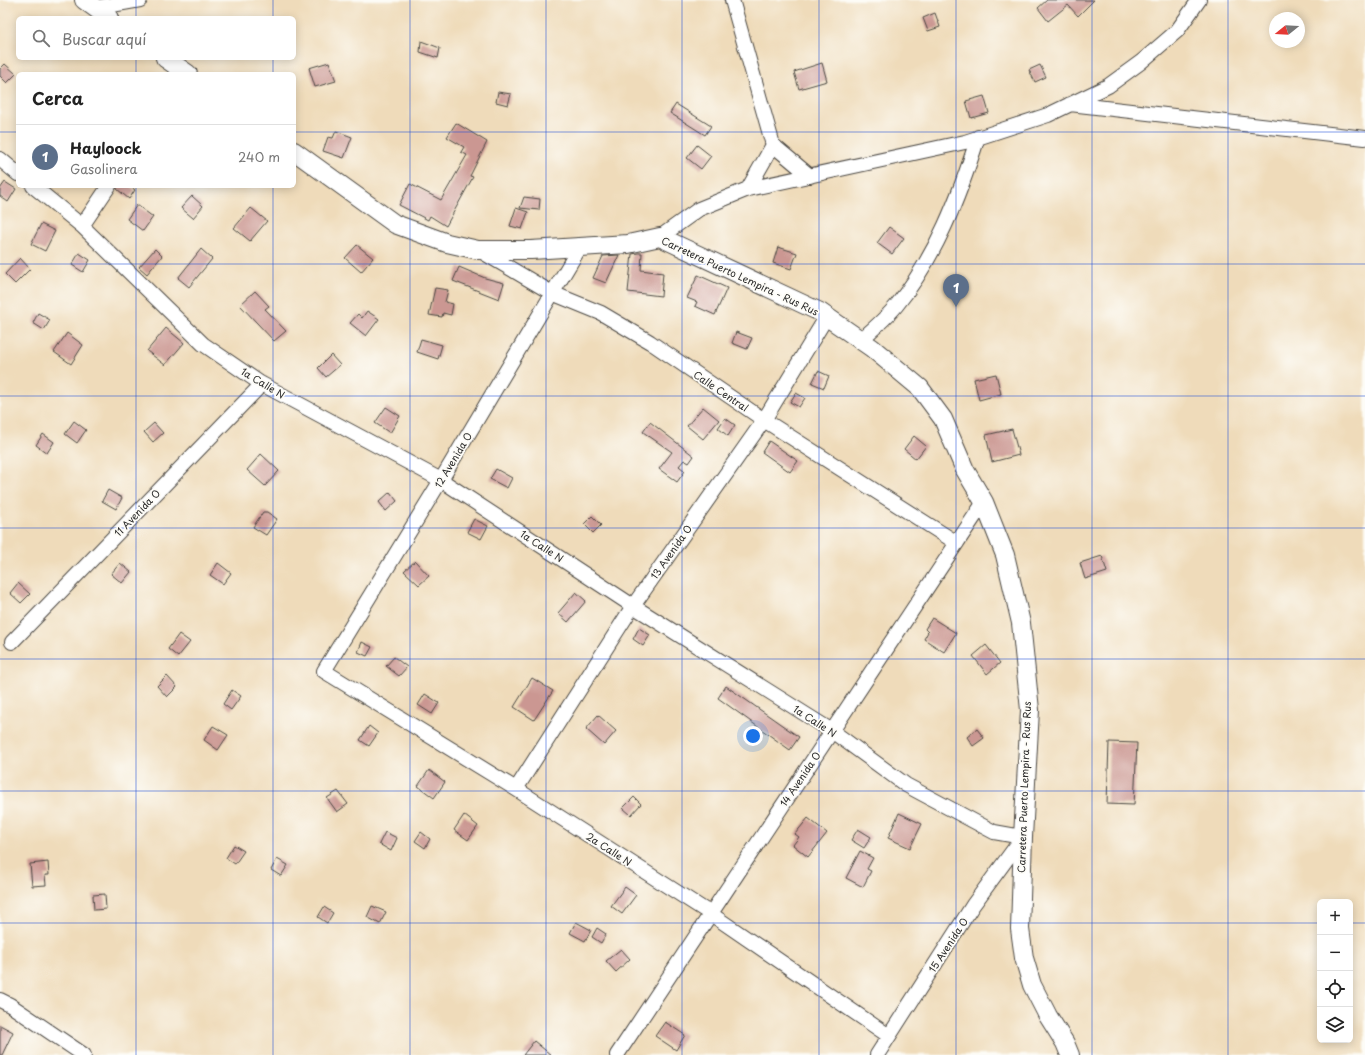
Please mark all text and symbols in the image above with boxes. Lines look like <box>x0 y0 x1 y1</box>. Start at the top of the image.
north arrow <box>1269 12 1305 48</box>
search box <box>16 16 296 60</box>
icon: search <box>30 27 52 49</box>
text: Buscar aquí <box>62 27 146 50</box>
text: Cerca <box>32 85 83 111</box>
text: Hayloock <box>70 136 142 159</box>
text: 1 <box>42 147 48 166</box>
text: 240 m <box>238 147 280 166</box>
text: Gasolinera <box>70 159 138 178</box>
street label: Carretera Puerto Lempira - Rus Rus <box>659 232 822 319</box>
pin: 1 <box>943 274 969 307</box>
street label: 1a Calle N <box>238 364 288 402</box>
street label: Calle Central <box>691 367 752 415</box>
street label: 12 Avenida O <box>430 429 475 491</box>
street label: 11 Avenida O <box>110 486 163 540</box>
street label: 13 Avenida O <box>646 521 695 582</box>
street label: 1a Calle N <box>518 526 567 565</box>
street label: Carretera Puerto Lempira - Rus Rus <box>1013 700 1034 873</box>
street label: 1a Calle N <box>791 701 840 740</box>
your location <box>743 726 763 746</box>
street label: 14 Avenida O <box>776 748 824 809</box>
street label: 2a Calle N <box>583 828 635 869</box>
map controls <box>1317 899 1353 1043</box>
button: + <box>1317 899 1353 935</box>
street label: 15 Avenida O <box>924 914 971 975</box>
button: − <box>1317 935 1353 971</box>
button: locate <box>1317 971 1353 1007</box>
button: layers <box>1317 1007 1353 1043</box>

